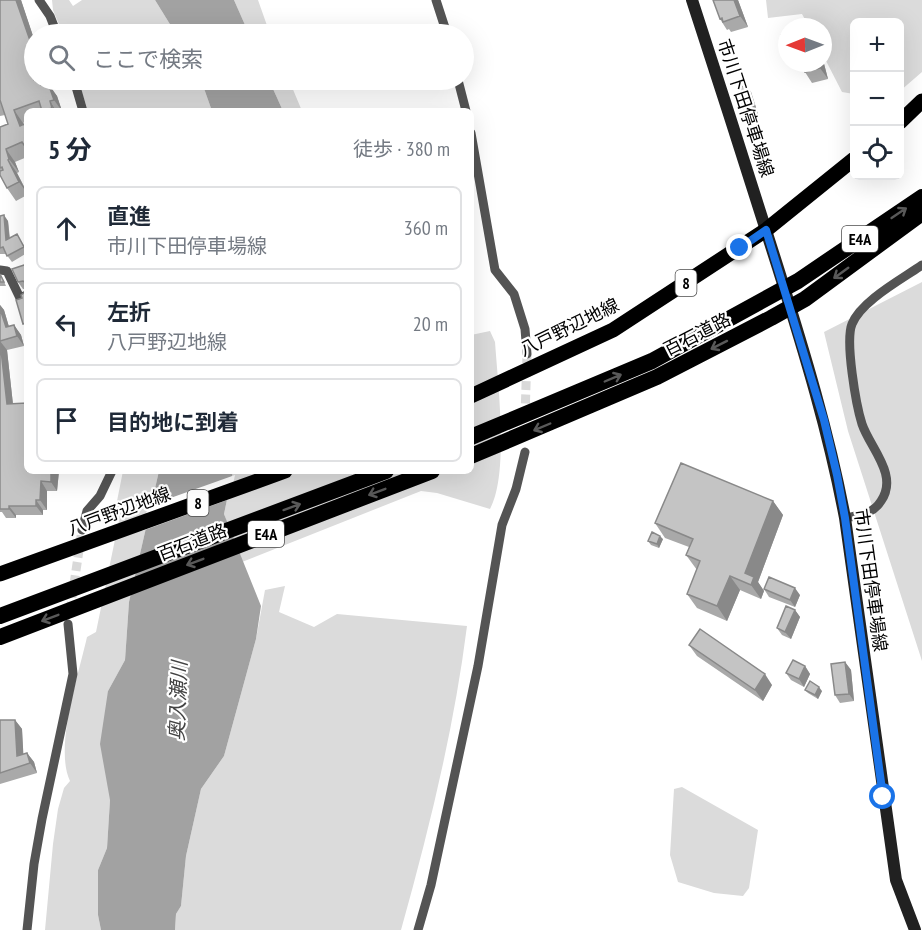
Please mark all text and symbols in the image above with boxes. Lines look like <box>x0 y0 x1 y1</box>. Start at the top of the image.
north arrow <box>778 18 832 72</box>
map controls <box>850 18 904 180</box>
button: + <box>850 18 904 72</box>
search box <box>24 24 474 90</box>
street label: 市川下田停車場線 <box>713 36 779 180</box>
icon: search <box>45 41 78 74</box>
text: ここで検索 <box>93 45 203 73</box>
button: − <box>850 72 904 126</box>
button: locate <box>850 126 904 180</box>
text: 5 分 <box>48 133 92 166</box>
text: 徒歩 · 380 m <box>353 136 450 162</box>
text: 直進 <box>107 202 151 230</box>
one-way arrow <box>890 207 907 219</box>
icon: ahead <box>50 212 83 245</box>
text: 360 m <box>404 215 448 241</box>
road number: E4A <box>842 226 878 252</box>
text: 市川下田停車場線 <box>107 233 267 259</box>
route end <box>726 234 752 260</box>
one-way arrow <box>833 266 849 279</box>
road number: 8 <box>676 270 696 296</box>
street label: 八戸野辺地線 <box>515 293 623 361</box>
text: 左折 <box>107 298 151 326</box>
street label: 百石道路 <box>660 307 734 361</box>
icon: left <box>50 308 83 341</box>
text: 20 m <box>413 311 448 337</box>
text: 八戸野辺地線 <box>107 329 227 355</box>
one-way arrow <box>710 340 728 351</box>
one-way arrow <box>603 371 621 383</box>
icon: arrive <box>50 404 83 437</box>
text: 目的地に到着 <box>107 408 239 436</box>
one-way arrow <box>533 422 551 433</box>
street label: 八戸野辺地線 <box>64 482 174 540</box>
one-way arrow <box>368 487 387 498</box>
road number: 8 <box>188 490 208 516</box>
one-way arrow <box>282 501 301 512</box>
street label: 市川下田停車場線 <box>850 507 892 653</box>
street label: 百石道路 <box>154 518 230 566</box>
road number: E4A <box>248 521 284 547</box>
one-way arrow <box>186 557 205 568</box>
one-way arrow <box>41 613 60 624</box>
water label: 奥入瀬川 <box>164 659 192 741</box>
route start <box>869 783 895 809</box>

